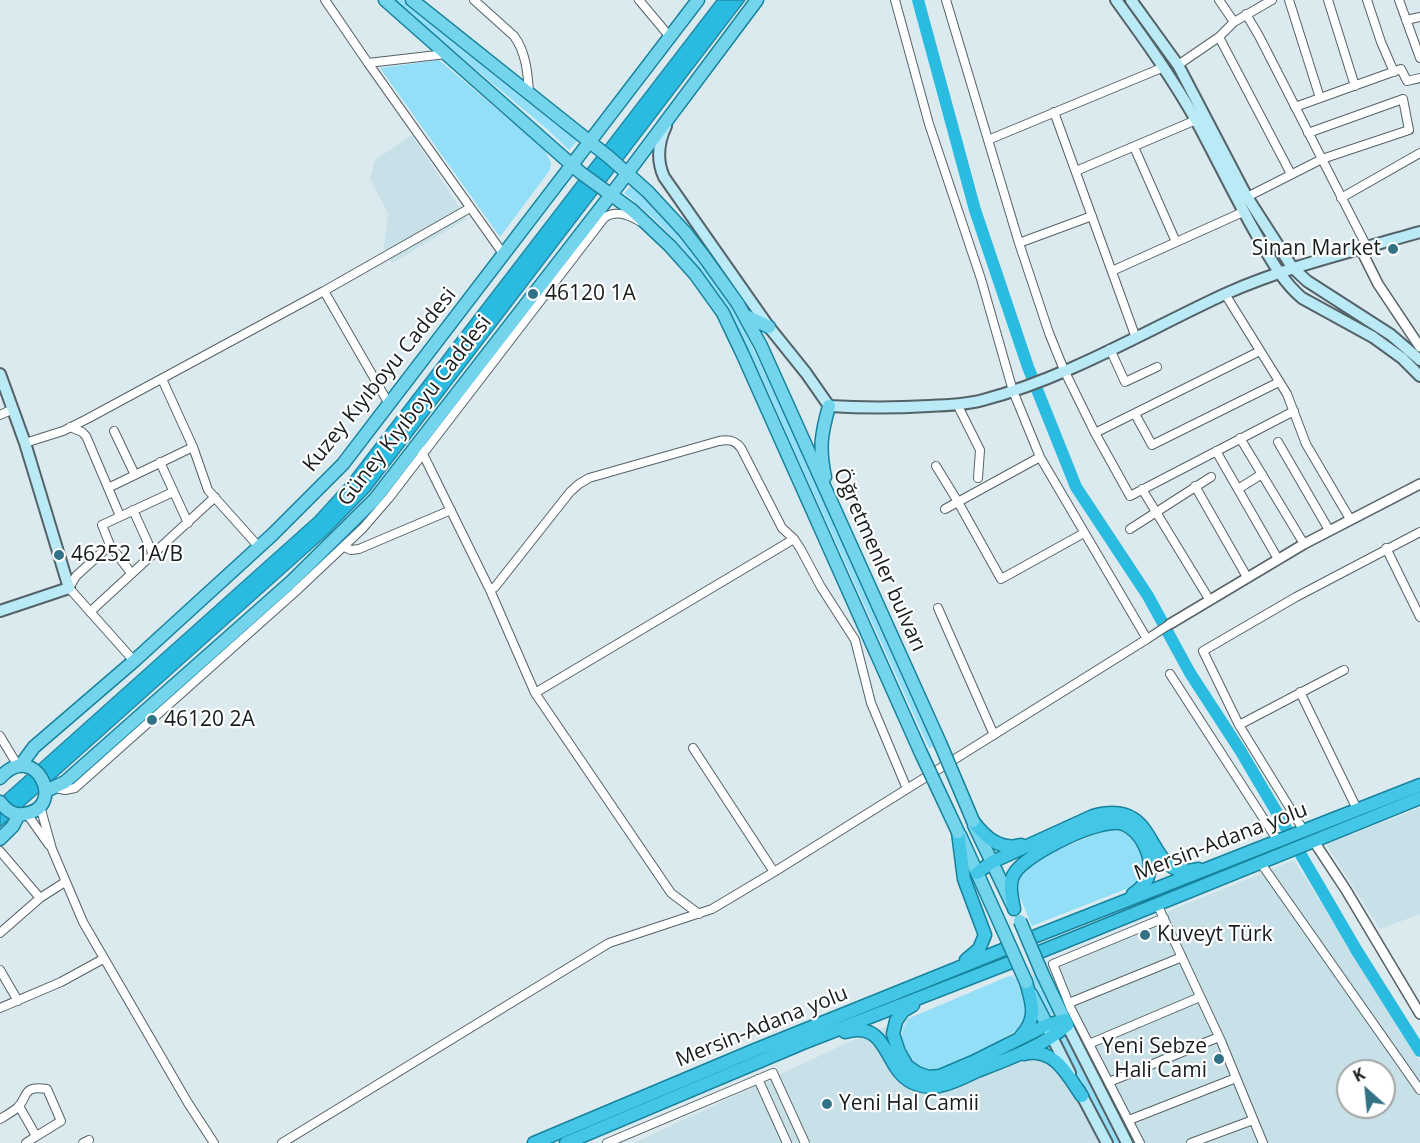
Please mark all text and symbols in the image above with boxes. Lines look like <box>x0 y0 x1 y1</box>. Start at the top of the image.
place label: Sinan Market <box>1252 236 1381 262</box>
marker: Sinan Market <box>1386 242 1400 256</box>
place label: 46120 1A <box>545 281 636 307</box>
street label: Kuzey Kıyıboyu Caddesi <box>298 283 462 477</box>
marker: 46120 1A <box>526 287 540 301</box>
street label: Güney Kıyıboyu Caddesi <box>333 311 497 511</box>
street label: Öğretmenler bulvarı <box>827 464 931 656</box>
place label: 46252 1A/B <box>71 542 183 568</box>
marker: 46252 1A/B <box>52 548 66 562</box>
place label: 46120 2A <box>164 707 255 733</box>
marker: 46120 2A <box>145 713 159 727</box>
street label: Mersin-Adana yolu <box>1131 797 1311 887</box>
place label: Kuveyt Türk <box>1157 922 1273 948</box>
marker: Kuveyt Türk <box>1138 928 1152 942</box>
street label: Mersin-Adana yolu <box>672 981 852 1073</box>
place label: Yeni Sebze Hali Cami <box>1102 1034 1207 1084</box>
marker: Yeni Sebze Hali Cami <box>1212 1052 1226 1066</box>
north arrow <box>1336 1059 1396 1119</box>
text: K <box>1349 1063 1368 1087</box>
place label: Yeni Hal Camii <box>839 1091 979 1117</box>
marker: Yeni Hal Camii <box>820 1097 834 1111</box>

